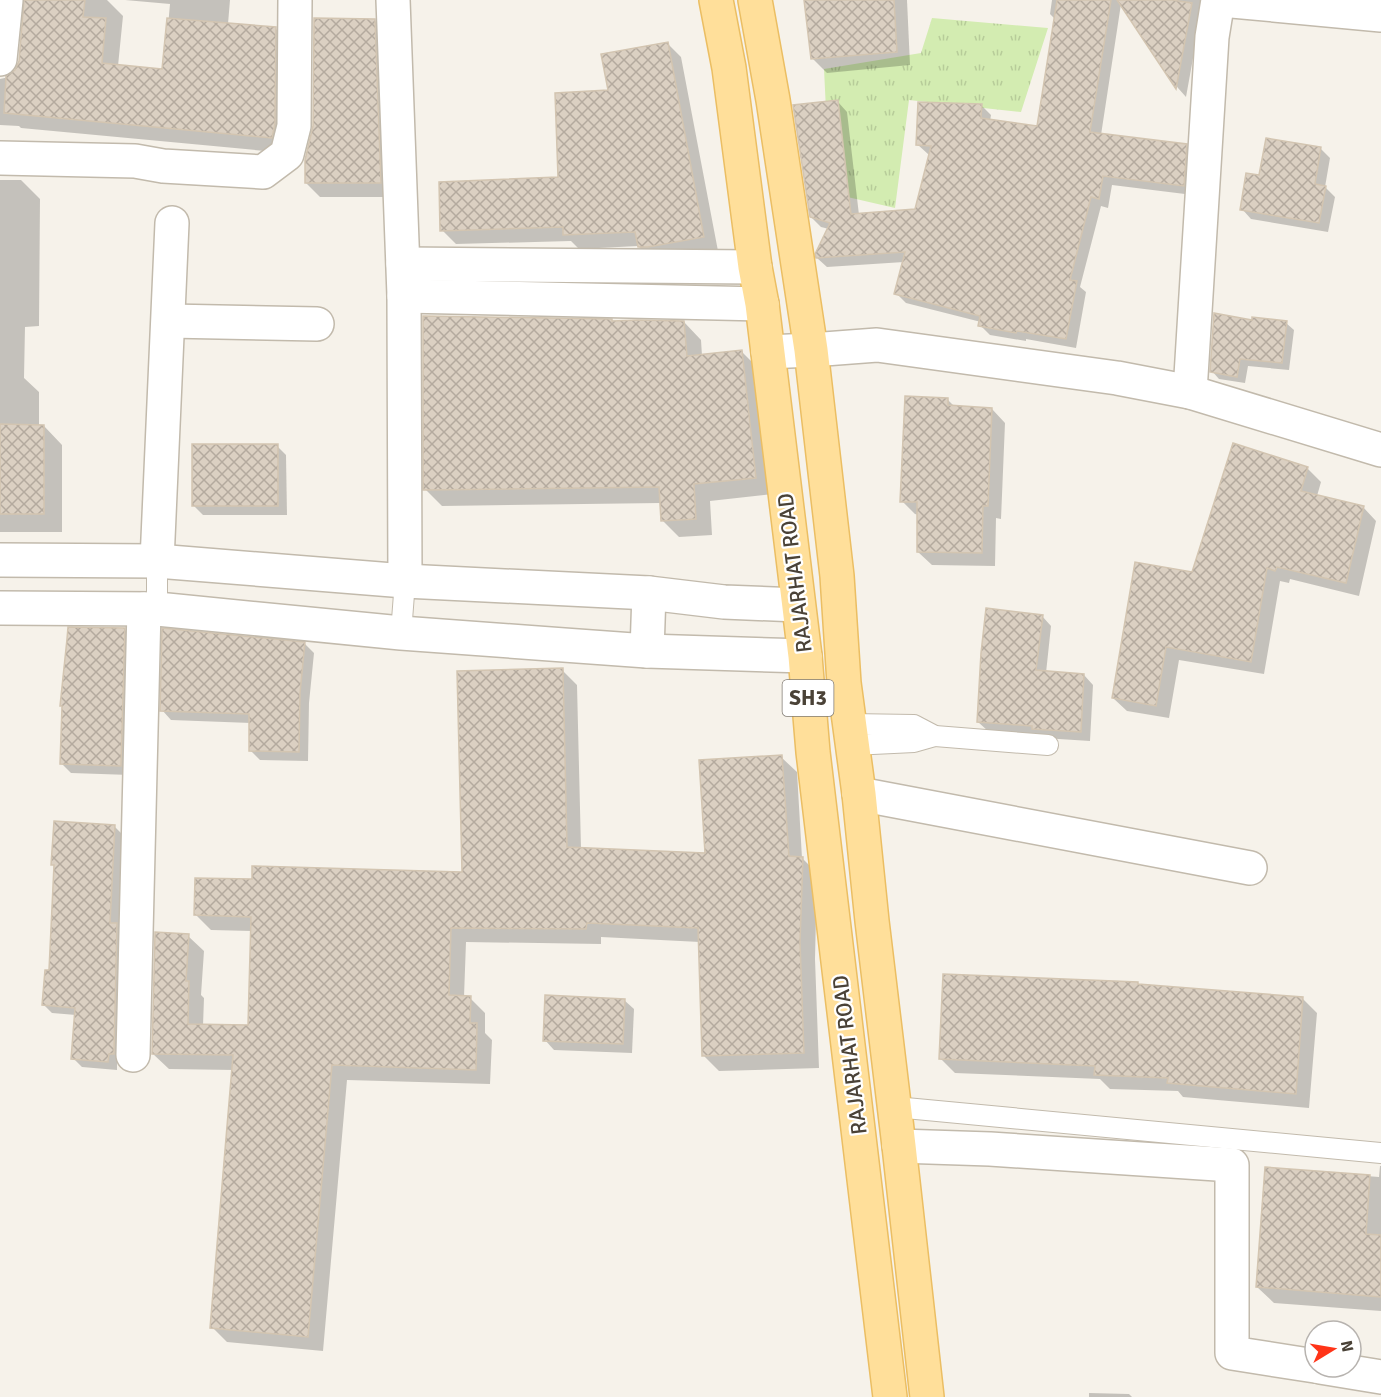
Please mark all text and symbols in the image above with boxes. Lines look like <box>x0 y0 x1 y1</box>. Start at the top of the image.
street label: RAJARHAT ROAD <box>771 492 818 654</box>
road number: SH3 <box>782 680 834 716</box>
street label: RAJARHAT ROAD <box>826 974 873 1136</box>
north arrow <box>1303 1319 1363 1379</box>
text: N <box>1336 1339 1358 1354</box>

